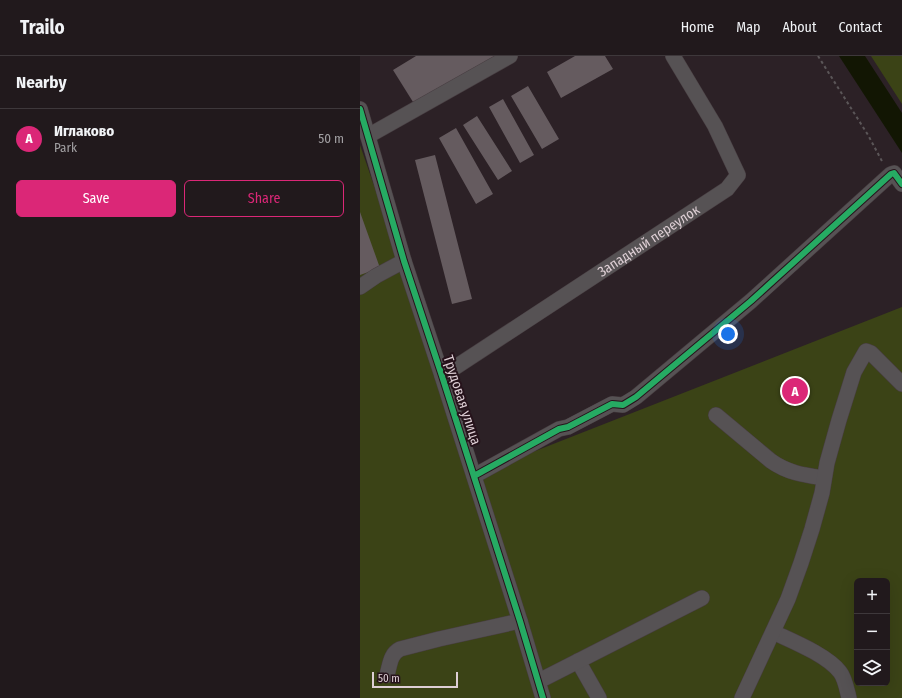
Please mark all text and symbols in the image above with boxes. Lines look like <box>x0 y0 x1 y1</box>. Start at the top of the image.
text: Trailo <box>20 16 65 39</box>
text: Home <box>681 19 714 36</box>
text: Map <box>736 19 760 36</box>
text: About <box>782 19 817 36</box>
text: Contact <box>839 19 882 36</box>
text: Nearby <box>16 72 67 93</box>
text: Иглаково <box>54 122 114 140</box>
text: A <box>25 131 33 146</box>
text: 50 m <box>318 131 344 146</box>
text: Park <box>54 140 77 155</box>
button: Save <box>16 180 176 217</box>
button: Share <box>184 180 344 217</box>
street label: Западный переулок <box>594 201 703 280</box>
your location <box>718 324 738 344</box>
street label: Трудовая улица <box>439 353 485 447</box>
pin: A <box>782 376 808 406</box>
map controls <box>854 578 890 686</box>
button: + <box>854 578 890 614</box>
button: − <box>854 614 890 650</box>
button: layers <box>854 650 890 686</box>
scale bar <box>372 670 458 689</box>
text: 50 m <box>378 672 400 685</box>

